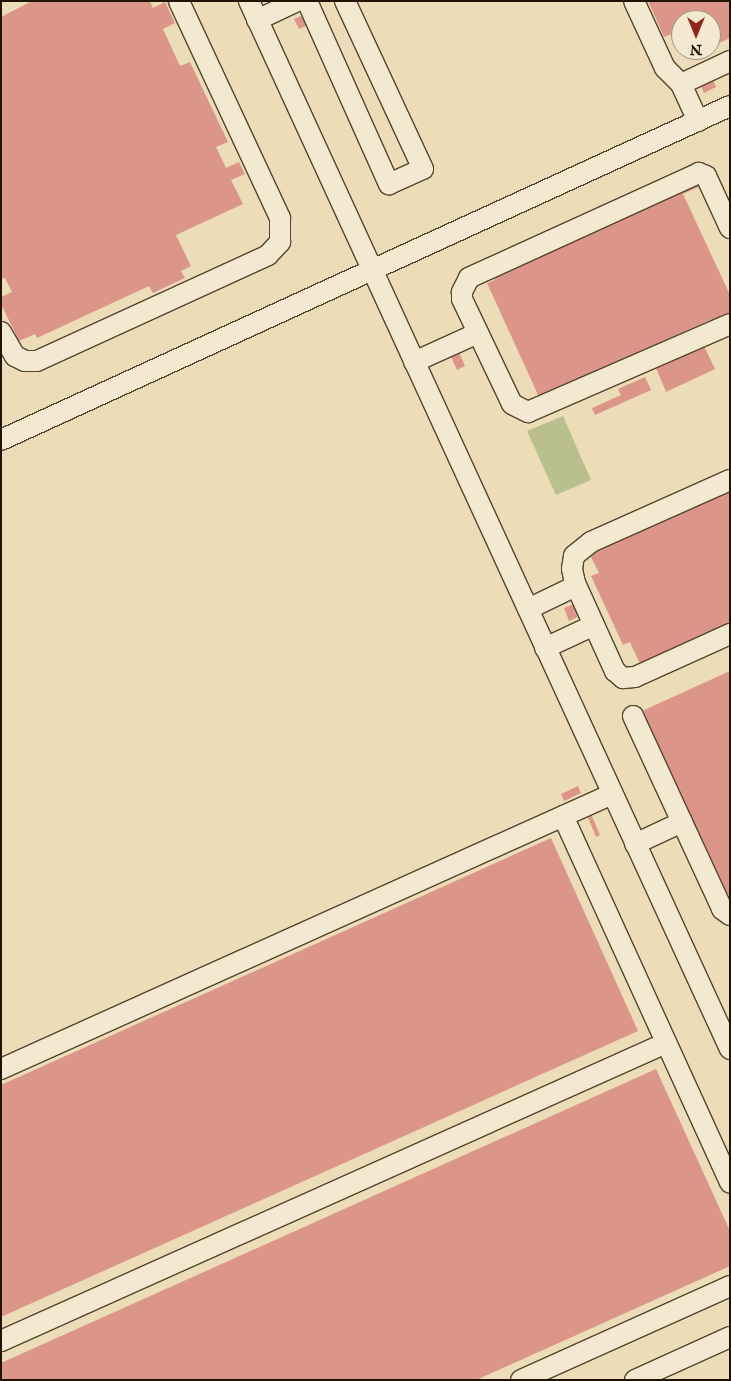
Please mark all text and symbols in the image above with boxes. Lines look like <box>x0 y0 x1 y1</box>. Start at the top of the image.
north arrow <box>671 10 721 60</box>
text: N <box>690 40 702 58</box>

